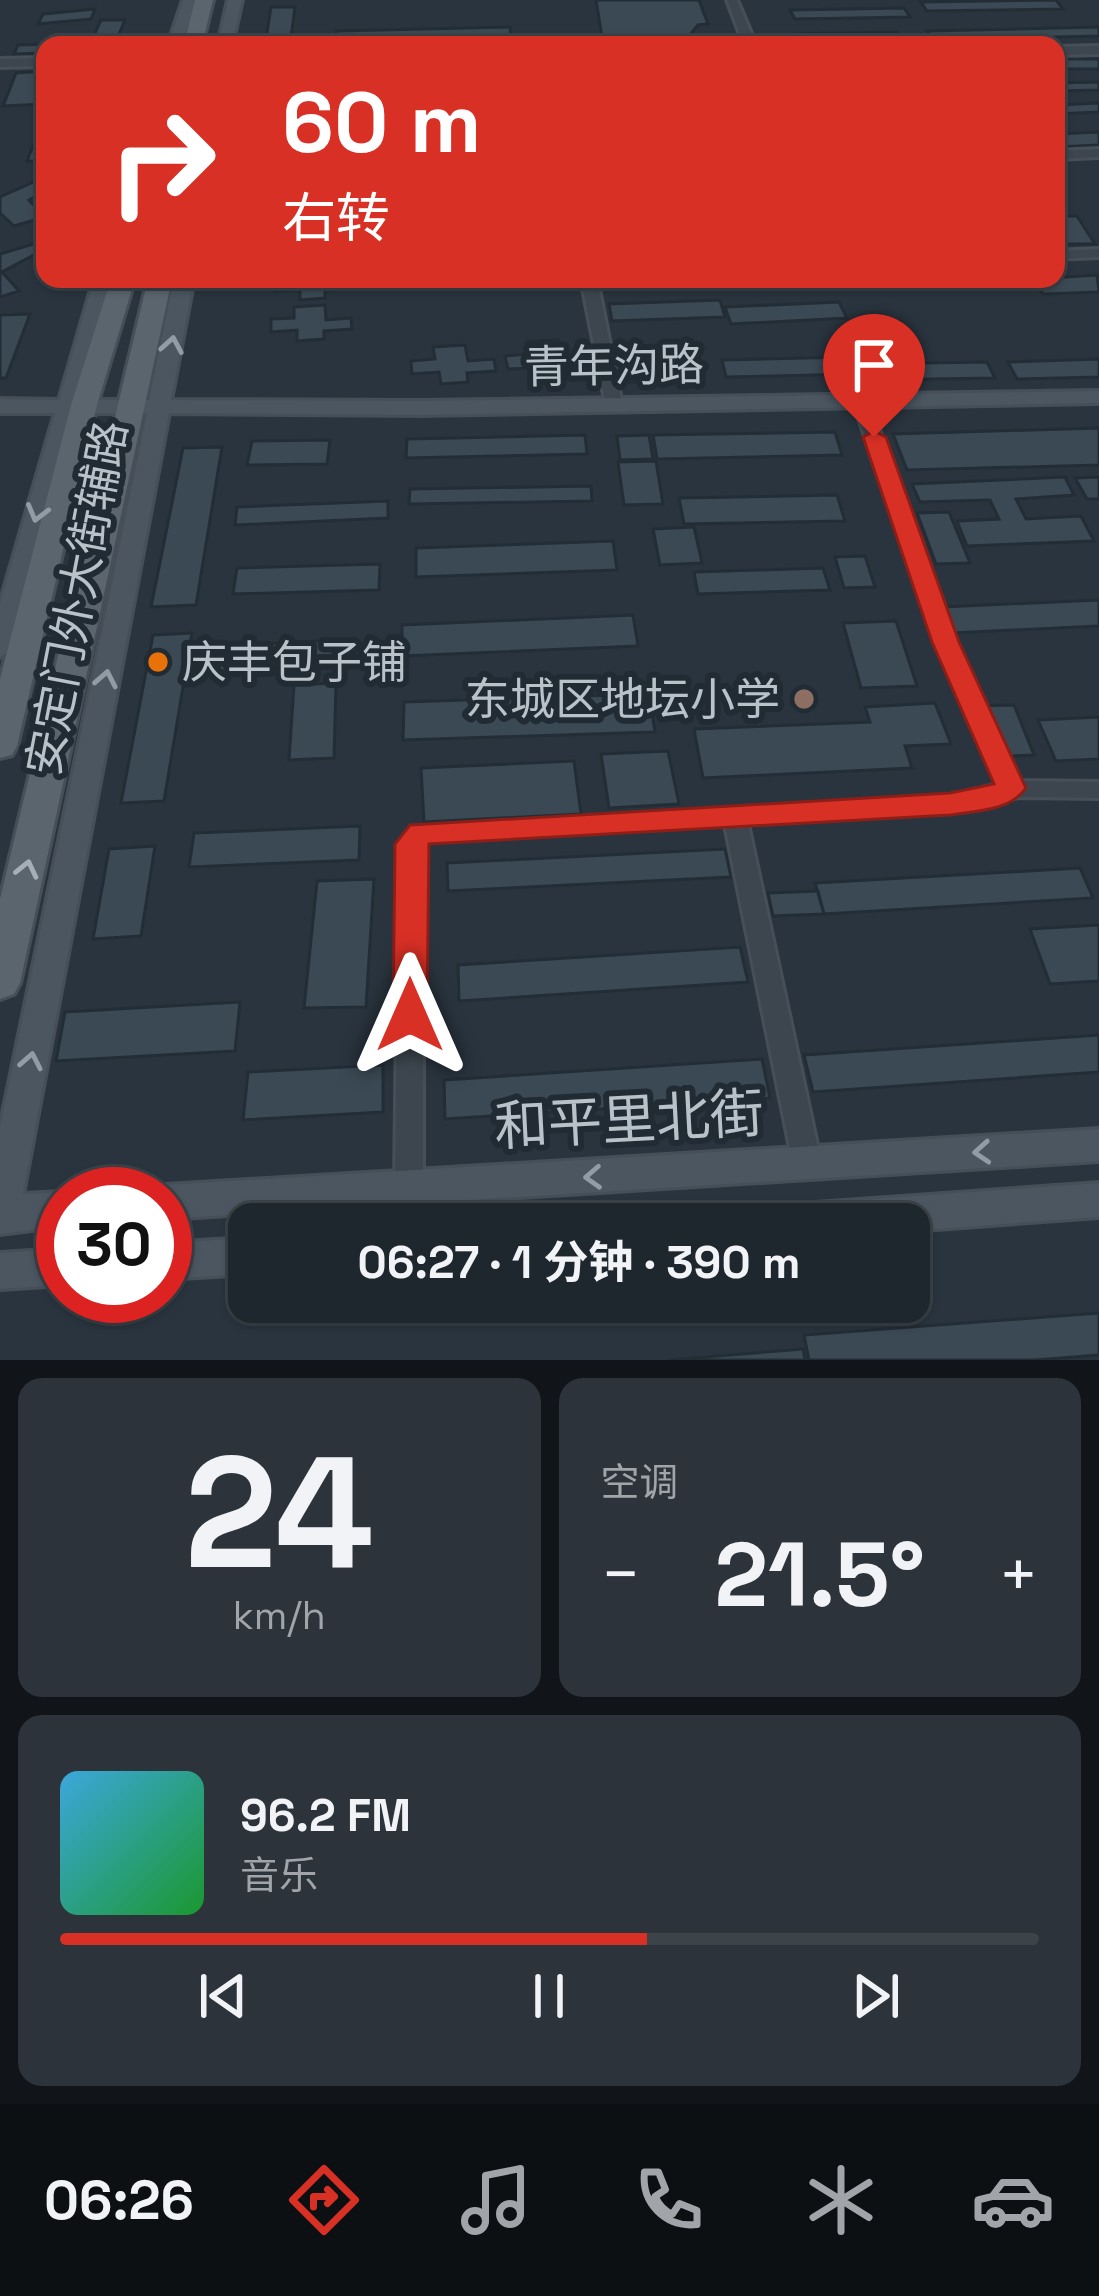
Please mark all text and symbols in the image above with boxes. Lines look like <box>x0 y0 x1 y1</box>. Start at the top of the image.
text: 60 m <box>282 69 481 177</box>
icon: right <box>84 84 240 240</box>
text: 右转 <box>282 184 390 253</box>
pin <box>823 314 925 437</box>
icon: arrive <box>841 332 907 398</box>
one-way arrow <box>159 335 184 355</box>
street label: 青年沟路 <box>524 336 704 396</box>
street label: 安定门外大街辅路 <box>15 416 139 780</box>
one-way arrow <box>26 502 51 522</box>
place label: 庆丰包子铺 <box>182 634 407 691</box>
marker: 庆丰包子铺 <box>145 649 171 675</box>
one-way arrow <box>92 669 118 689</box>
place label: 东城区地坛小学 <box>465 671 780 728</box>
marker: 东城区地坛小学 <box>791 686 817 712</box>
one-way arrow <box>13 860 38 880</box>
position arrow <box>347 952 473 1078</box>
one-way arrow <box>17 1052 43 1072</box>
street label: 和平里北街 <box>492 1078 766 1162</box>
one-way arrow <box>972 1139 991 1165</box>
one-way arrow <box>583 1164 602 1190</box>
speed limit sign: 30 <box>36 1167 192 1323</box>
text: 06:27 · 1 分钟 · 390 m <box>358 1234 800 1291</box>
text: 24 <box>185 1413 374 1613</box>
text: 空调 <box>601 1458 679 1507</box>
text: 21.5° <box>715 1517 925 1632</box>
text: − <box>601 1532 641 1616</box>
text: + <box>998 1532 1039 1616</box>
text: km/h <box>233 1591 326 1640</box>
text: 96.2 FM <box>240 1787 411 1844</box>
text: 音乐 <box>240 1851 318 1900</box>
icon: previous <box>190 1963 256 2029</box>
icon: pause <box>516 1963 582 2029</box>
icon: next <box>843 1963 909 2029</box>
icon: directions <box>282 2158 366 2242</box>
icon: music <box>454 2158 538 2242</box>
icon: phone <box>627 2158 711 2242</box>
icon: climate <box>799 2158 883 2242</box>
icon: car <box>971 2158 1055 2242</box>
text: 06:26 <box>44 2166 194 2235</box>

